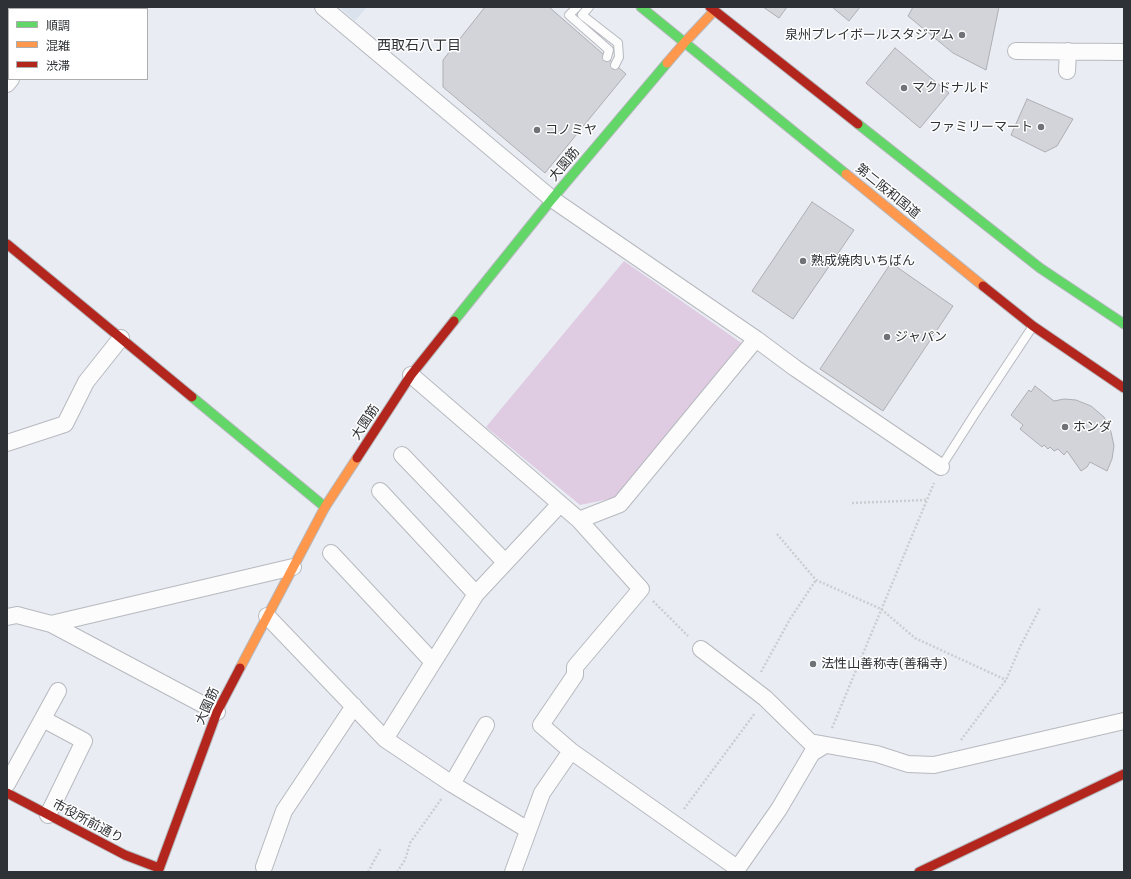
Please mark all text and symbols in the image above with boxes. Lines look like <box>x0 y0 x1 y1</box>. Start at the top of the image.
legend <box>8 8 148 80</box>
text: 順調 <box>46 18 70 32</box>
place label: 泉州プレイボールスタジアム <box>785 27 954 43</box>
marker: 泉州プレイボールスタジアム <box>957 30 967 40</box>
district label: 西取石八丁目 <box>377 37 461 53</box>
text: 混雑 <box>46 38 70 52</box>
text: 渋滞 <box>46 58 70 72</box>
place label: マクドナルド <box>912 80 990 96</box>
marker: マクドナルド <box>899 83 909 93</box>
place label: ファミリーマート <box>929 119 1033 135</box>
place label: コノミヤ <box>545 122 597 138</box>
marker: ファミリーマート <box>1036 122 1046 132</box>
marker: コノミヤ <box>532 125 542 135</box>
street label: 大園筋 <box>545 144 583 184</box>
street label: 第二阪和国道 <box>853 160 923 222</box>
place label: 熟成焼肉いちばん <box>811 253 915 269</box>
marker: 熟成焼肉いちばん <box>798 256 808 266</box>
place label: ジャパン <box>895 329 947 345</box>
marker: ジャパン <box>882 332 892 342</box>
street label: 大園筋 <box>348 401 382 443</box>
place label: ホンダ <box>1073 419 1112 435</box>
marker: ホンダ <box>1060 422 1070 432</box>
place label: 法性山善称寺(善稱寺) <box>821 656 947 672</box>
marker: 法性山善称寺(善稱寺) <box>808 659 818 669</box>
street label: 大園筋 <box>192 685 222 727</box>
street label: 市役所前通り <box>50 796 126 846</box>

